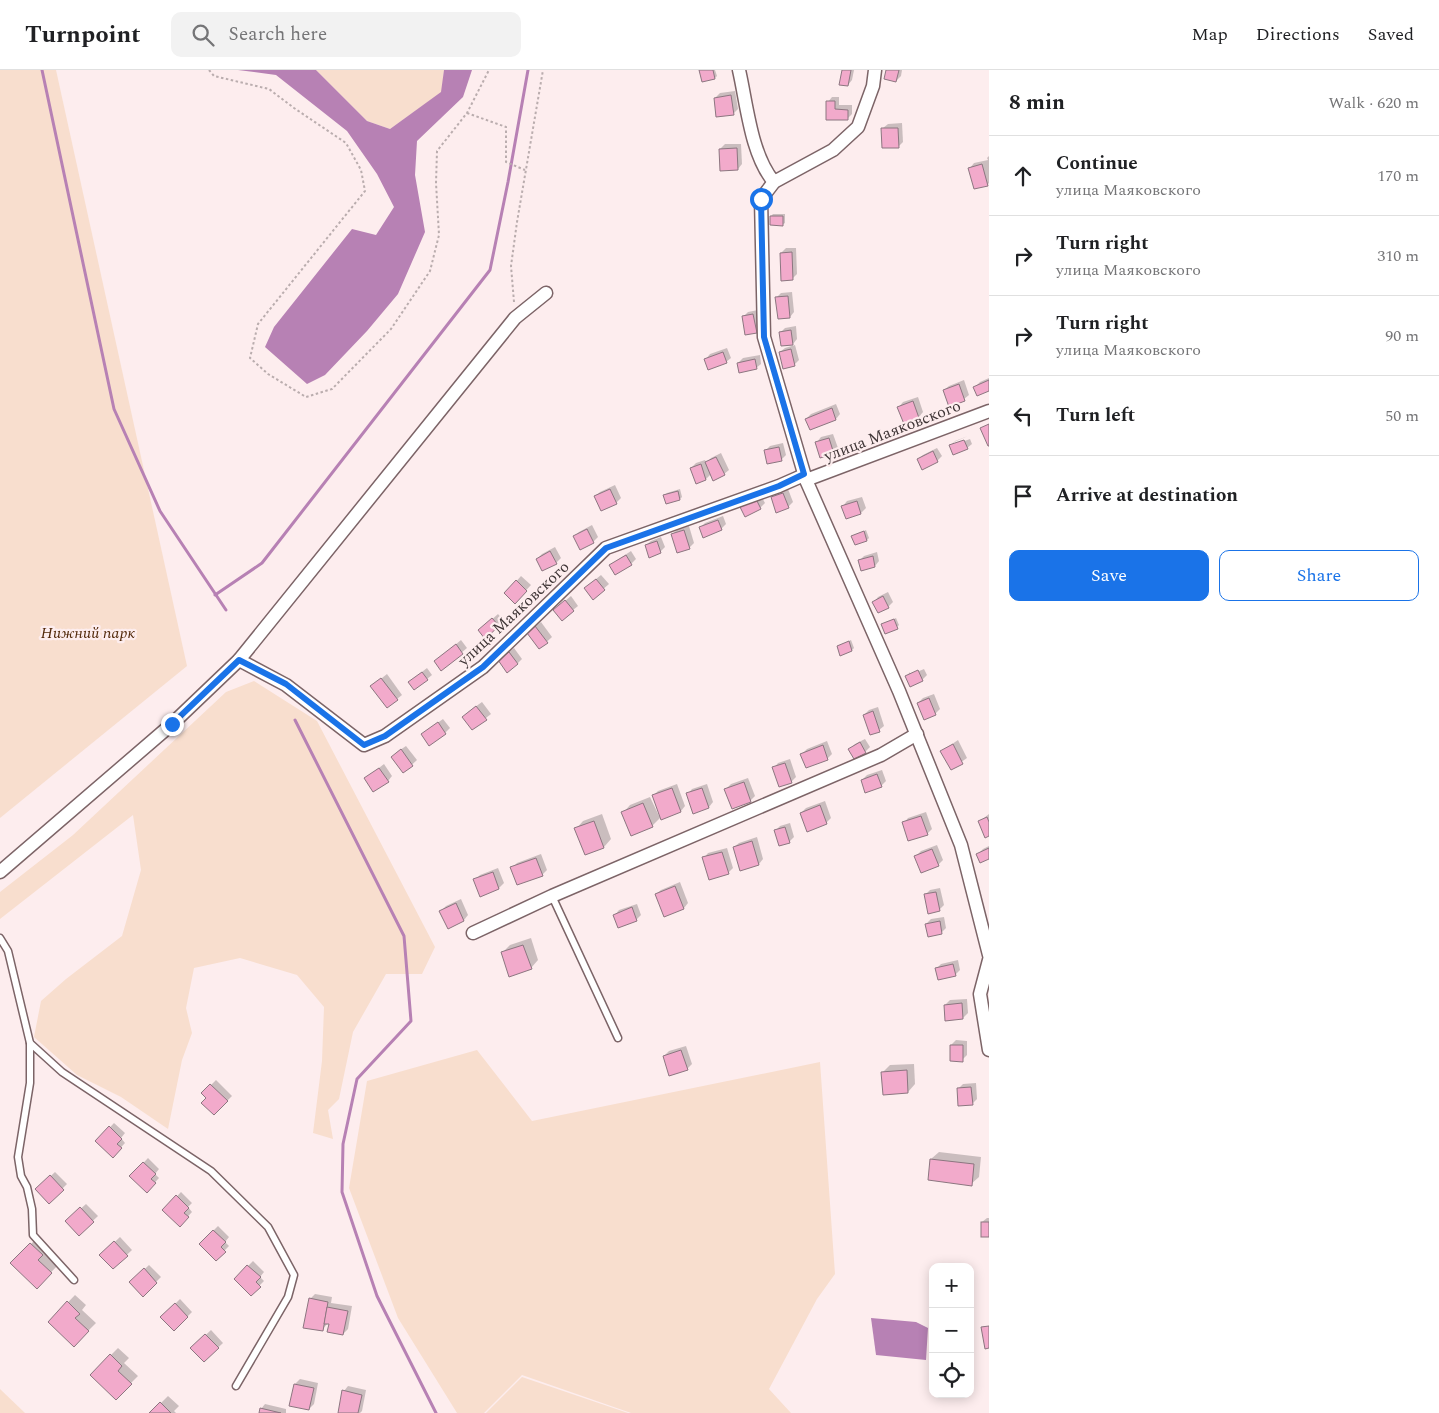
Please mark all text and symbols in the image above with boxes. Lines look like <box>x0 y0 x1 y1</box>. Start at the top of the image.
search box <box>171 12 521 57</box>
text: Turnpoint <box>25 17 141 53</box>
text: Search here <box>229 20 327 49</box>
icon: search <box>189 21 217 49</box>
text: Map <box>1192 21 1228 48</box>
text: Directions <box>1256 21 1340 48</box>
text: Saved <box>1368 21 1414 48</box>
text: 8 min <box>1009 87 1065 119</box>
text: Walk · 620 m <box>1328 91 1419 115</box>
text: Continue <box>1056 149 1138 178</box>
icon: ahead <box>1009 162 1037 190</box>
text: 170 m <box>1377 164 1419 188</box>
text: улица Маяковского <box>1056 178 1201 202</box>
route start <box>750 188 773 211</box>
text: Turn right <box>1056 229 1149 258</box>
icon: right <box>1009 242 1037 270</box>
text: 310 m <box>1377 244 1419 268</box>
text: улица Маяковского <box>1056 258 1201 282</box>
text: Turn right <box>1056 309 1149 338</box>
icon: right <box>1009 322 1037 350</box>
text: 90 m <box>1385 324 1419 348</box>
text: улица Маяковского <box>1056 338 1201 362</box>
street label: улица Маяковского <box>819 394 964 468</box>
text: Turn left <box>1056 401 1135 430</box>
icon: left <box>1009 402 1037 430</box>
text: 50 m <box>1385 404 1419 428</box>
text: Arrive at destination <box>1056 481 1238 510</box>
icon: arrive <box>1009 482 1037 510</box>
button: Save <box>1009 550 1209 601</box>
button: Share <box>1219 550 1419 601</box>
street label: улица Маяковского <box>452 556 575 673</box>
park label: Нижний парк <box>41 621 136 645</box>
route end <box>161 713 184 736</box>
map controls <box>929 1263 974 1398</box>
button: + <box>929 1263 974 1308</box>
button: − <box>929 1308 974 1353</box>
button: locate <box>929 1353 974 1398</box>

